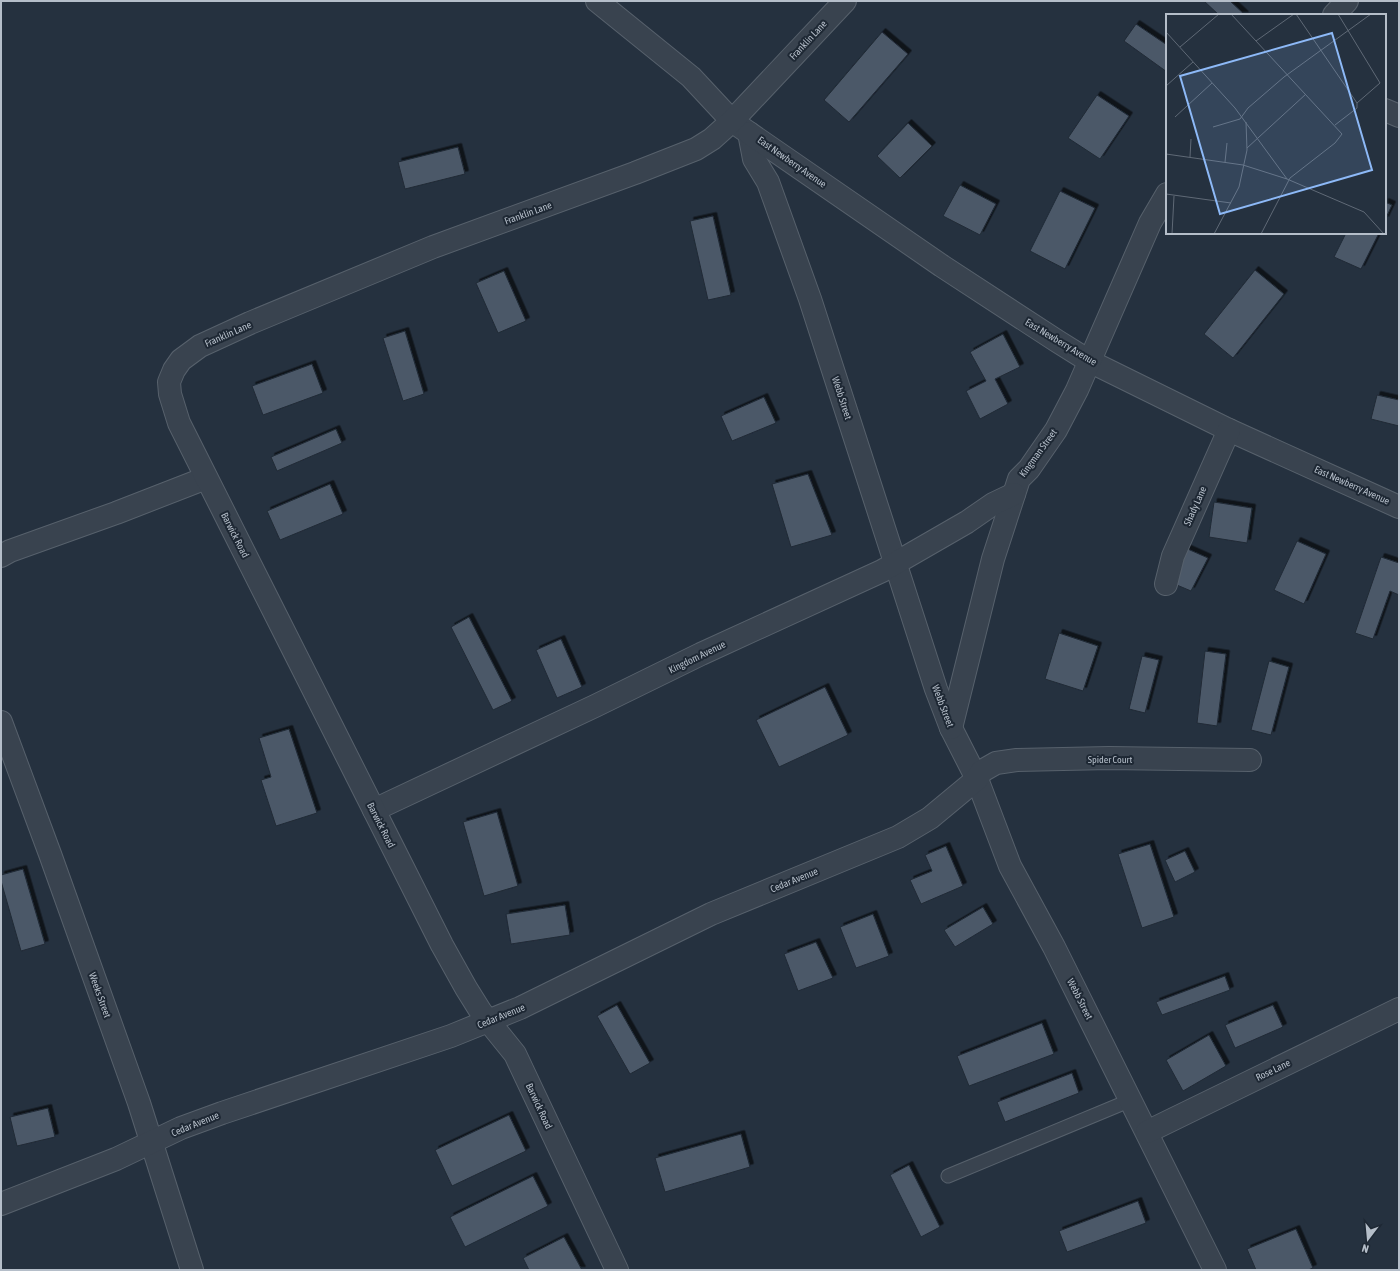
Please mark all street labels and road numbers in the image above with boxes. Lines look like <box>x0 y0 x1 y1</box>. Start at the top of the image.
street label: Franklin Lane <box>787 18 829 62</box>
street label: East Newberry Avenue <box>756 134 829 190</box>
street label: Franklin Lane <box>503 199 554 227</box>
street label: East Newberry Avenue <box>1023 316 1099 368</box>
street label: Franklin Lane <box>203 319 253 349</box>
street label: Webb Street <box>830 375 854 421</box>
street label: Kingman Street <box>1017 427 1059 479</box>
street label: East Newberry Avenue <box>1313 463 1392 507</box>
street label: Shady Lane <box>1181 484 1209 527</box>
street label: Barwick Road <box>219 511 251 560</box>
street label: Kingdom Avenue <box>667 638 728 675</box>
street label: Webb Street <box>930 683 956 729</box>
street label: Spider Court <box>1088 754 1132 765</box>
street label: Barwick Road <box>365 801 397 850</box>
street label: Cedar Avenue <box>769 865 820 895</box>
street label: Weeks Street <box>87 971 113 1019</box>
street label: Webb Street <box>1065 977 1095 1021</box>
street label: Cedar Avenue <box>476 1001 527 1031</box>
street label: Rose Lane <box>1254 1057 1292 1083</box>
street label: Barwick Road <box>524 1081 554 1131</box>
street label: Cedar Avenue <box>170 1109 221 1139</box>

